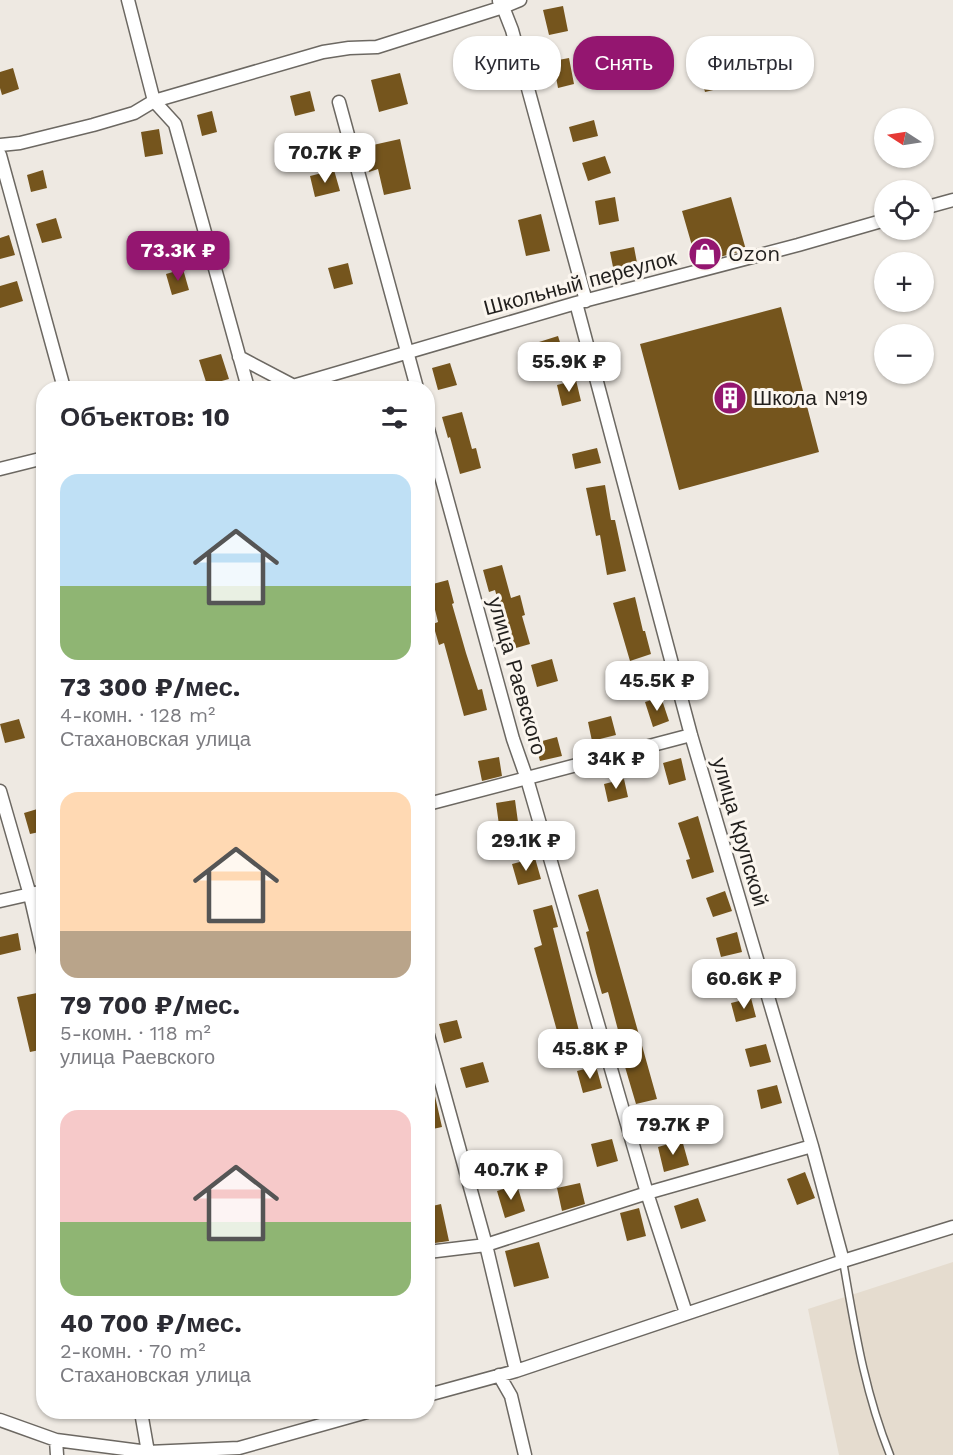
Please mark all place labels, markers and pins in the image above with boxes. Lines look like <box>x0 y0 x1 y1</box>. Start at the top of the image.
pin: 70.7K ₽ <box>270 133 380 184</box>
pin: 73.3K ₽ <box>123 231 233 282</box>
shop icon: Ozon <box>687 236 723 272</box>
place label: Ozon <box>728 241 780 266</box>
pin: 55.9K ₽ <box>514 342 624 393</box>
building icon: Школа №19 <box>712 380 748 416</box>
place label: Школа №19 <box>753 385 868 410</box>
pin: 45.5K ₽ <box>602 661 712 712</box>
pin: 34K ₽ <box>574 739 658 790</box>
pin: 29.1K ₽ <box>471 821 581 872</box>
pin: 60.6K ₽ <box>689 959 799 1010</box>
pin: 45.8K ₽ <box>535 1029 645 1080</box>
pin: 79.7K ₽ <box>618 1105 728 1156</box>
pin: 40.7K ₽ <box>456 1150 566 1201</box>

